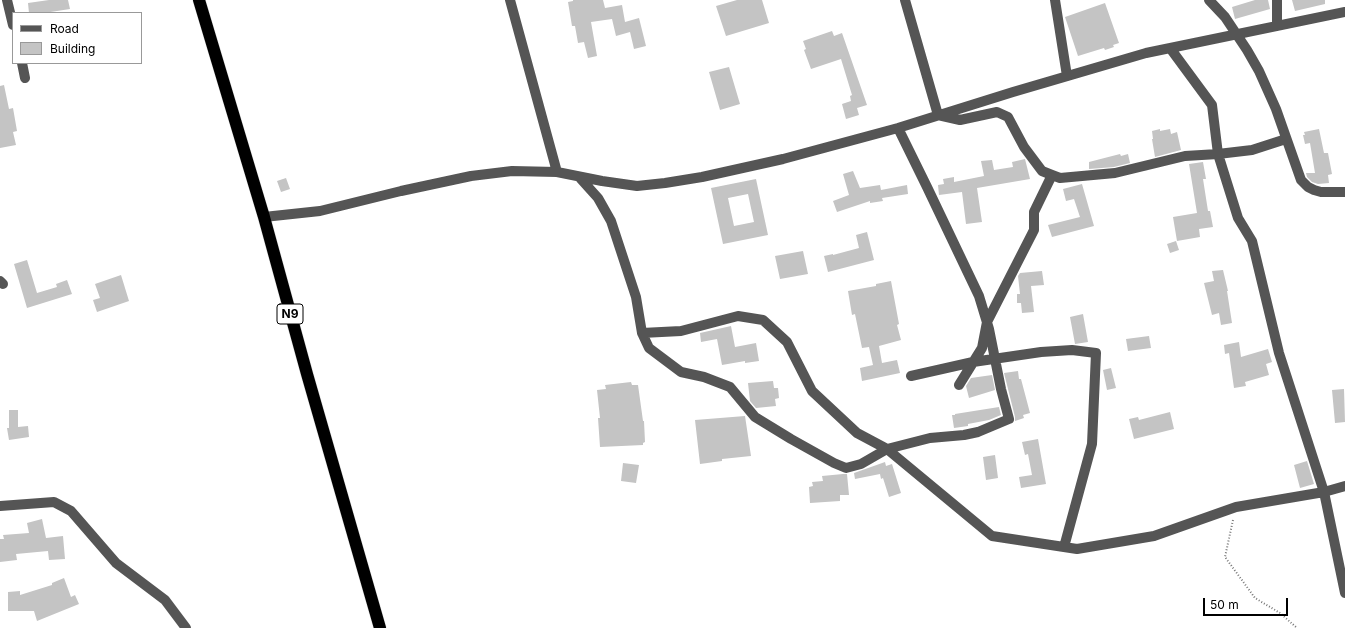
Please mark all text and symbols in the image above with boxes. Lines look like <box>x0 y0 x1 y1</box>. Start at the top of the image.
legend <box>12 12 142 64</box>
text: Road <box>50 21 79 36</box>
text: Building <box>50 41 95 56</box>
road number: N9 <box>277 304 303 324</box>
scale bar <box>1205 590 1290 616</box>
text: 50 m <box>1210 597 1239 612</box>

